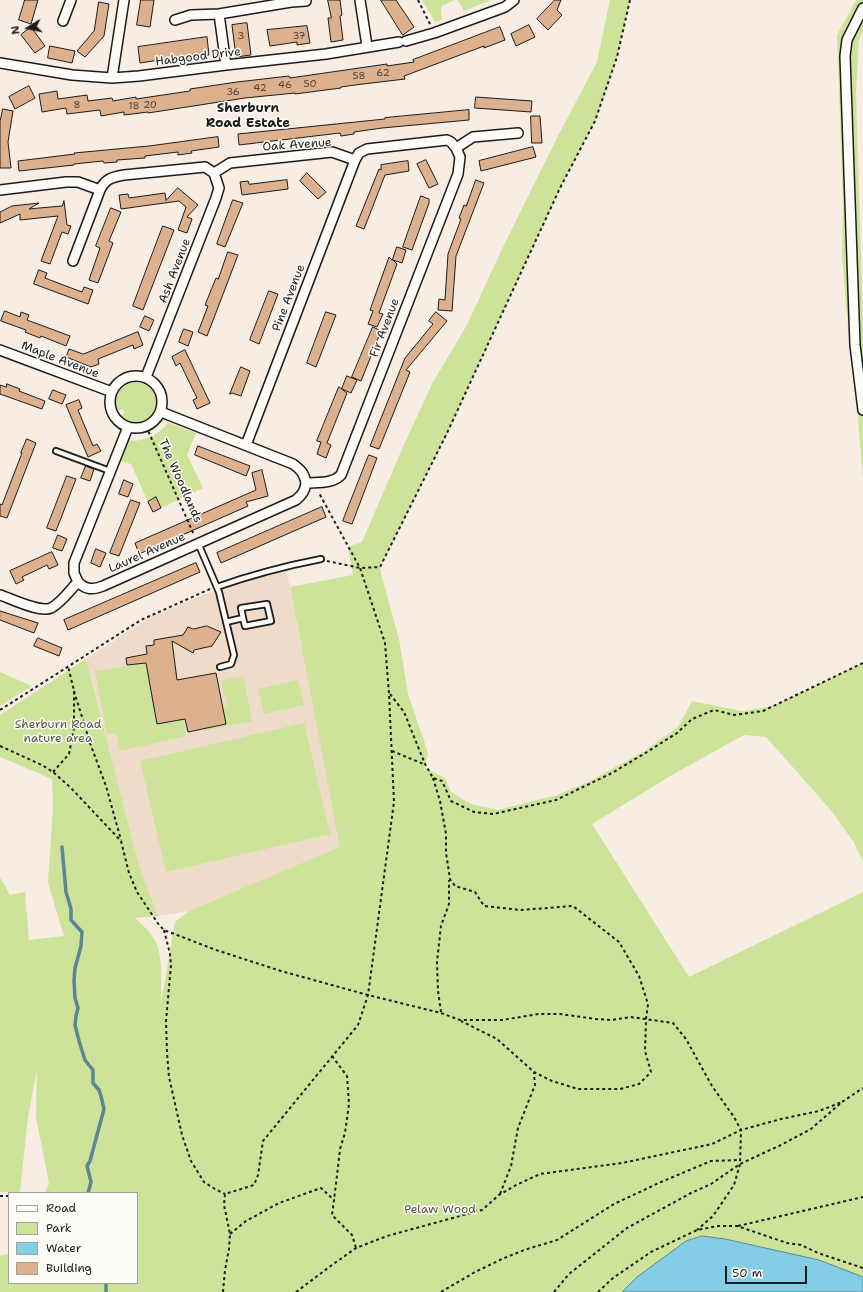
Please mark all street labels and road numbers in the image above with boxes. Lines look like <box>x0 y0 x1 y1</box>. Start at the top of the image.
street label: Habgood Drive <box>154 45 242 69</box>
street label: Oak Avenue <box>262 135 332 155</box>
street label: Ash Avenue <box>156 237 194 305</box>
street label: Pine Avenue <box>270 262 308 334</box>
street label: Fir Avenue <box>367 297 403 359</box>
street label: Maple Avenue <box>19 339 101 381</box>
street label: The Woodlands <box>155 437 205 525</box>
street label: Laurel Avenue <box>106 530 188 576</box>

